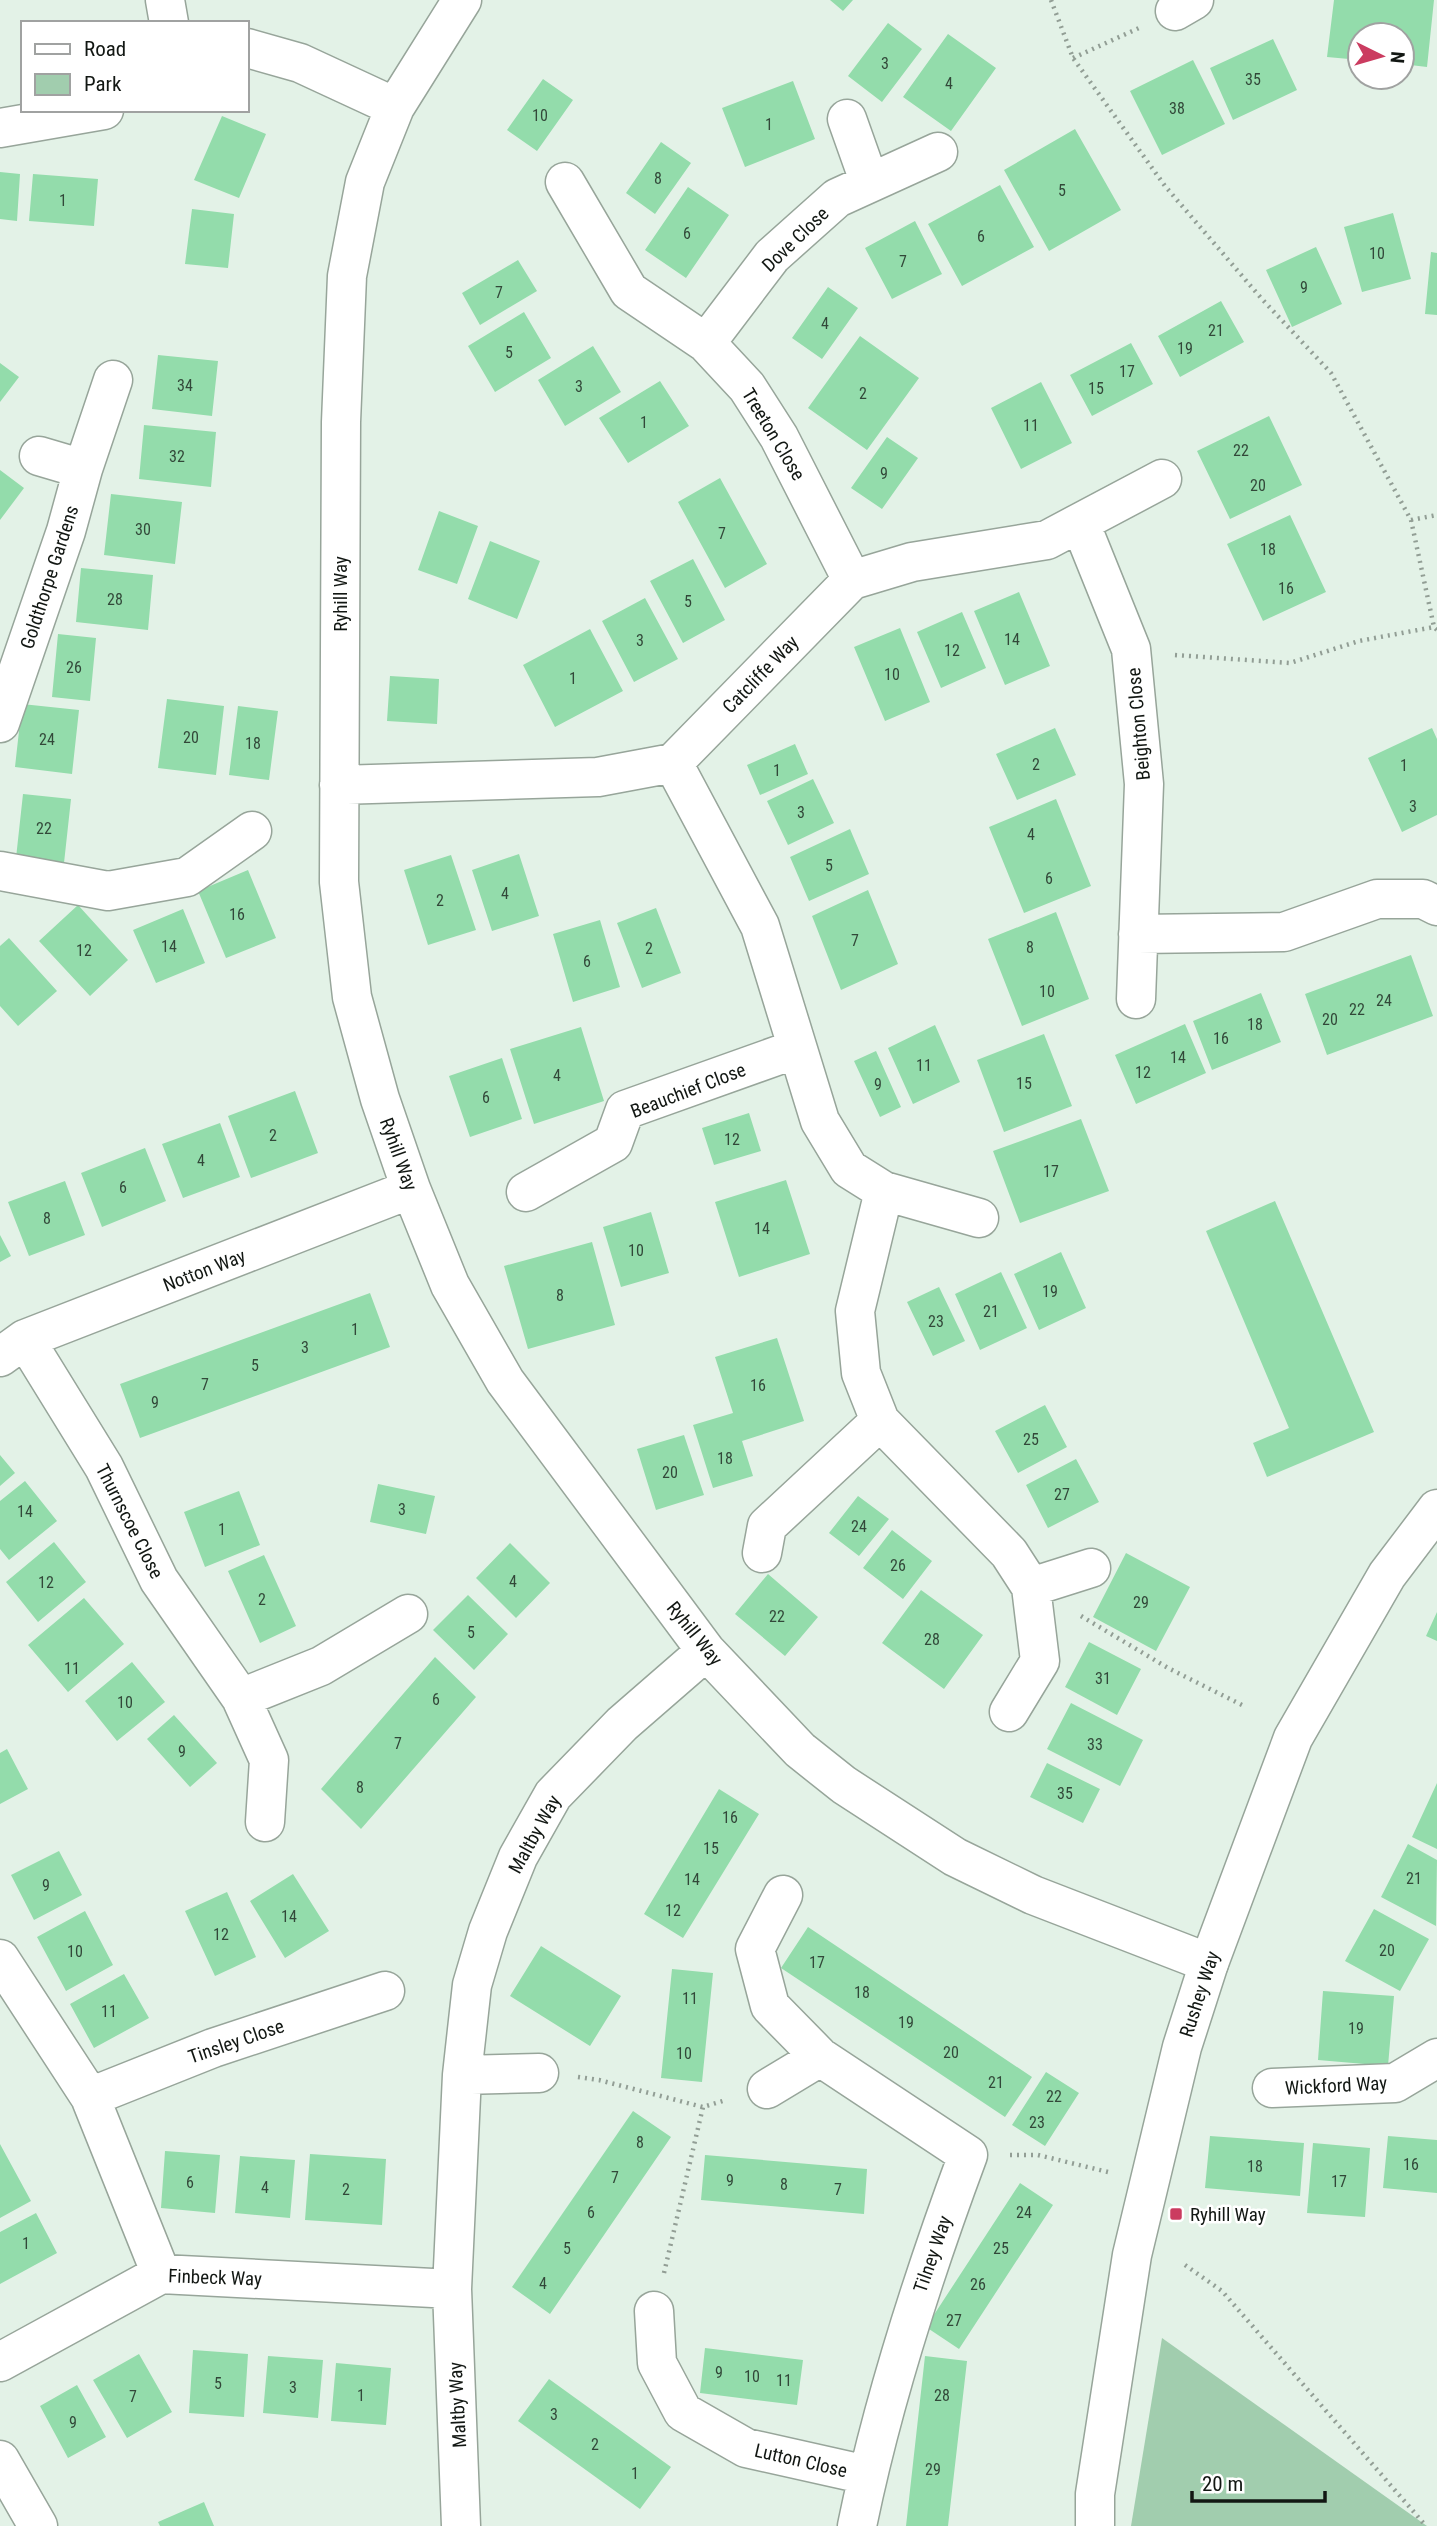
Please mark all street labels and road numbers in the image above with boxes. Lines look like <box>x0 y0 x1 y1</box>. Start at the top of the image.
street label: Dove Close <box>757 202 834 277</box>
street label: Treeton Close <box>737 384 810 485</box>
street label: Goldthorpe Gardens <box>15 503 84 652</box>
street label: Ryhill Way <box>329 556 352 632</box>
street label: Catcliffe Way <box>718 631 803 718</box>
street label: Beighton Close <box>1122 667 1155 781</box>
street label: Beauchief Close <box>627 1058 749 1123</box>
street label: Ryhill Way <box>375 1115 422 1194</box>
street label: Notton Way <box>160 1244 249 1297</box>
street label: Thurnscoe Close <box>91 1460 168 1583</box>
street label: Ryhill Way <box>662 1597 727 1670</box>
street label: Maltby Way <box>504 1791 565 1877</box>
street label: Rushey Way <box>1175 1948 1224 2040</box>
street label: Tinsley Close <box>185 2014 287 2069</box>
street label: Wickford Way <box>1284 2071 1388 2100</box>
street label: Tilney Way <box>909 2213 956 2296</box>
street label: Finbeck Way <box>168 2264 262 2291</box>
street label: Maltby Way <box>444 2361 471 2449</box>
street label: Lutton Close <box>752 2439 849 2482</box>

